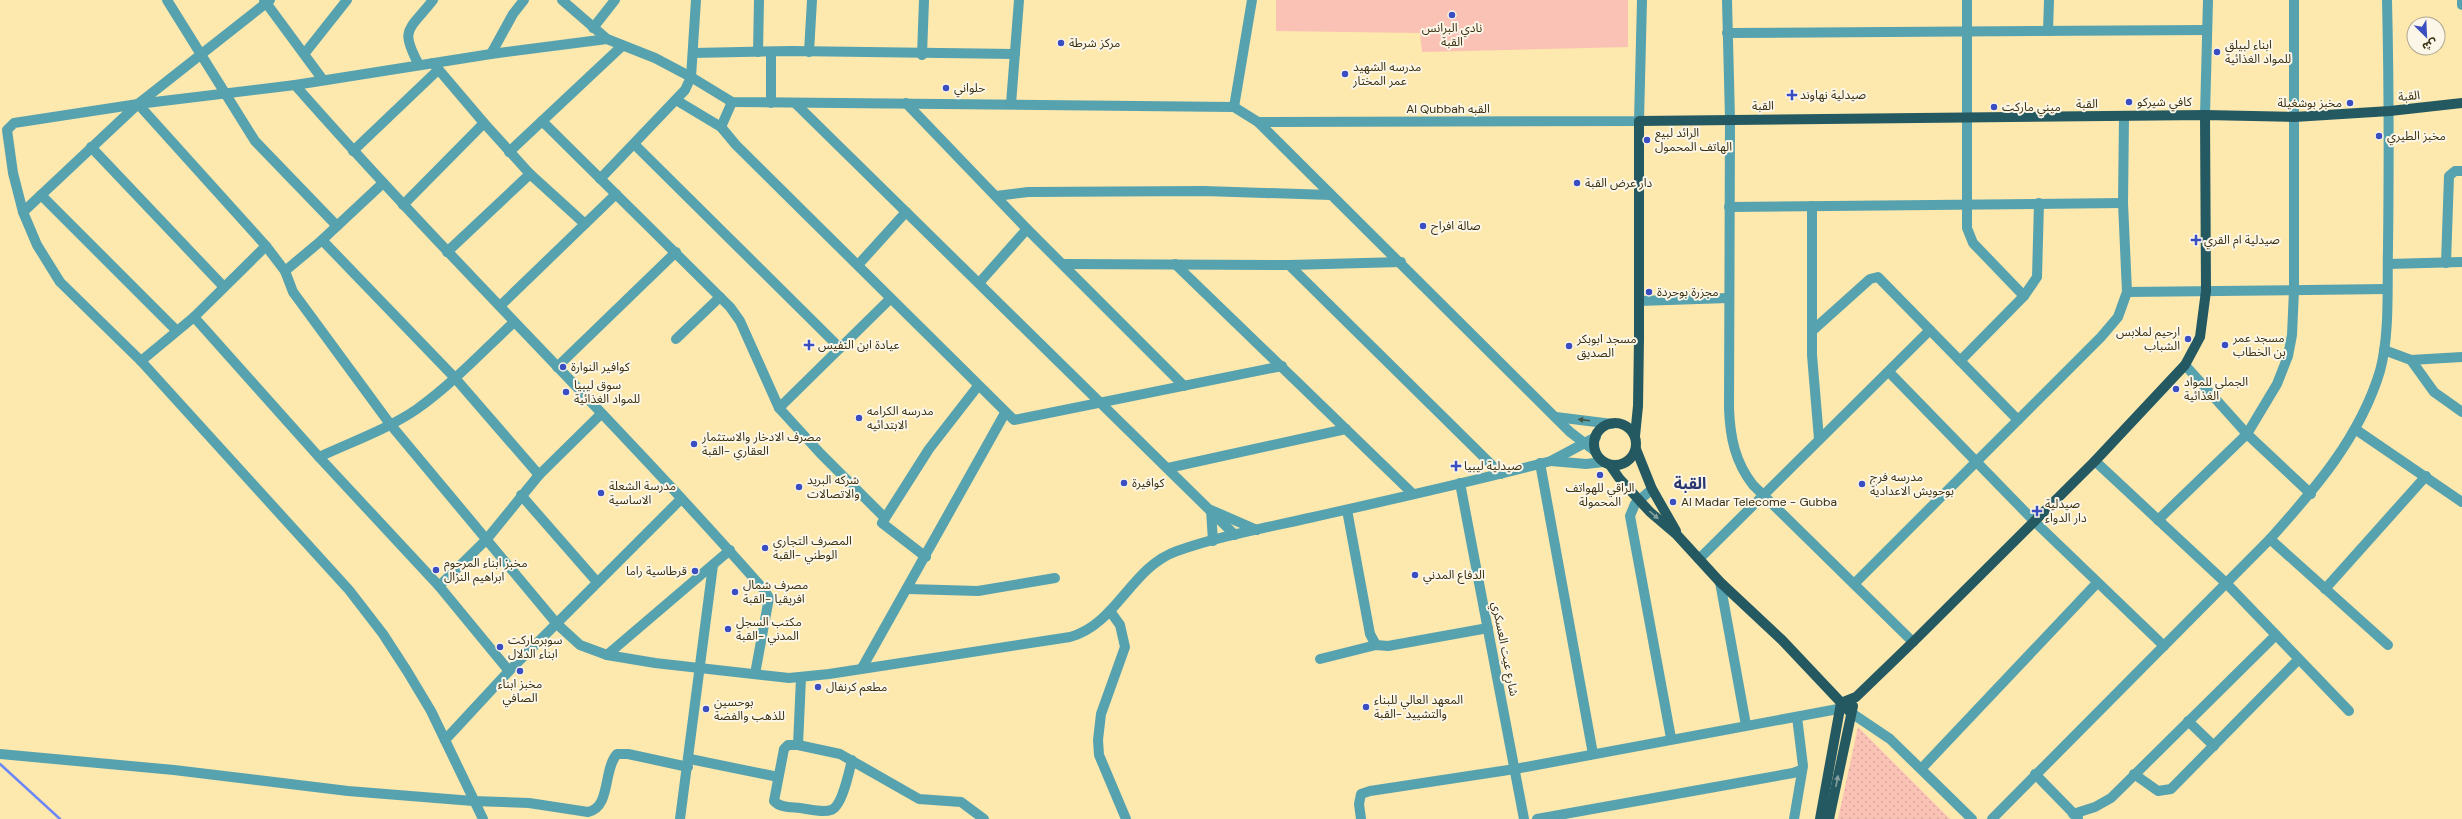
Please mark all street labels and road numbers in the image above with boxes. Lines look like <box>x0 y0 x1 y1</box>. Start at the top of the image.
street label: القبة <box>2397 87 2421 105</box>
street label: القبة <box>2076 96 2098 112</box>
street label: القبة <box>1752 98 1774 114</box>
street label: Al Qubbah القبه <box>1406 101 1490 117</box>
street label: شارع عيت العسكري <box>1486 600 1522 698</box>

